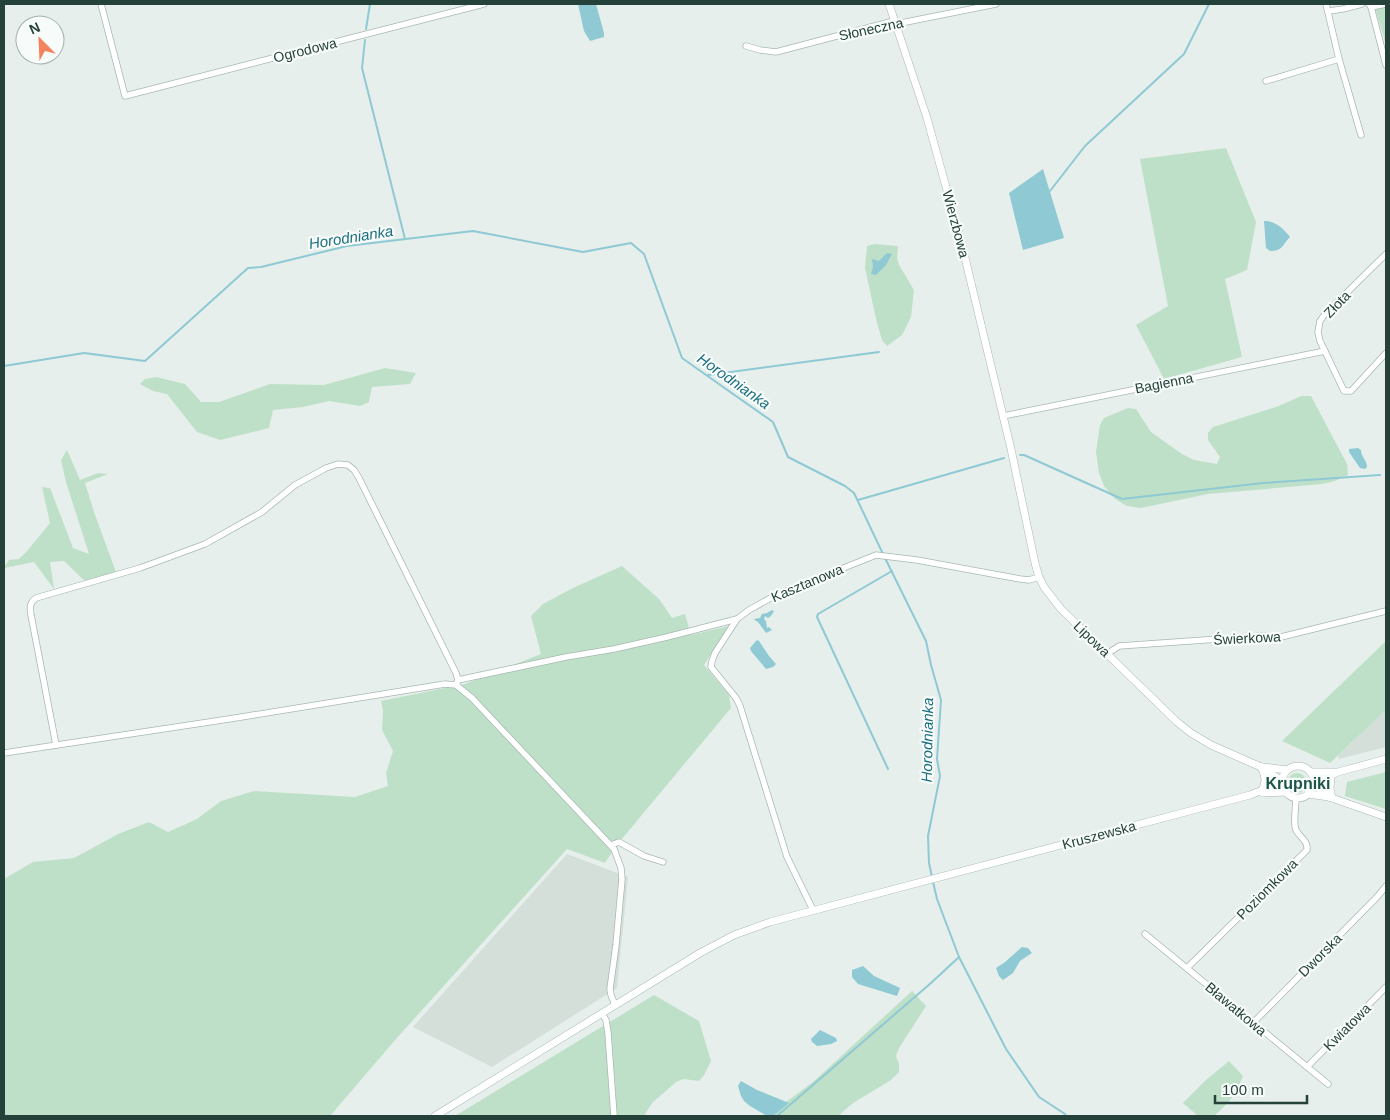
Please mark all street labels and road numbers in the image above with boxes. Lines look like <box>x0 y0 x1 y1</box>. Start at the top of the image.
street label: Słoneczna <box>837 14 905 44</box>
street label: Ogrodowa <box>272 34 338 66</box>
street label: Wierzbowa <box>939 188 973 260</box>
street label: Złota <box>1320 287 1354 321</box>
street label: Bagienna <box>1133 369 1195 396</box>
street label: Kasztanowa <box>769 561 845 605</box>
street label: Lipowa <box>1070 618 1114 660</box>
street label: Świerkowa <box>1213 627 1281 648</box>
street label: Kruszewska <box>1060 817 1138 852</box>
street label: Poziomkowa <box>1233 855 1301 923</box>
street label: Dworska <box>1295 930 1345 980</box>
street label: Bławatkowa <box>1202 979 1270 1039</box>
street label: Kwiatowa <box>1320 1000 1374 1054</box>

